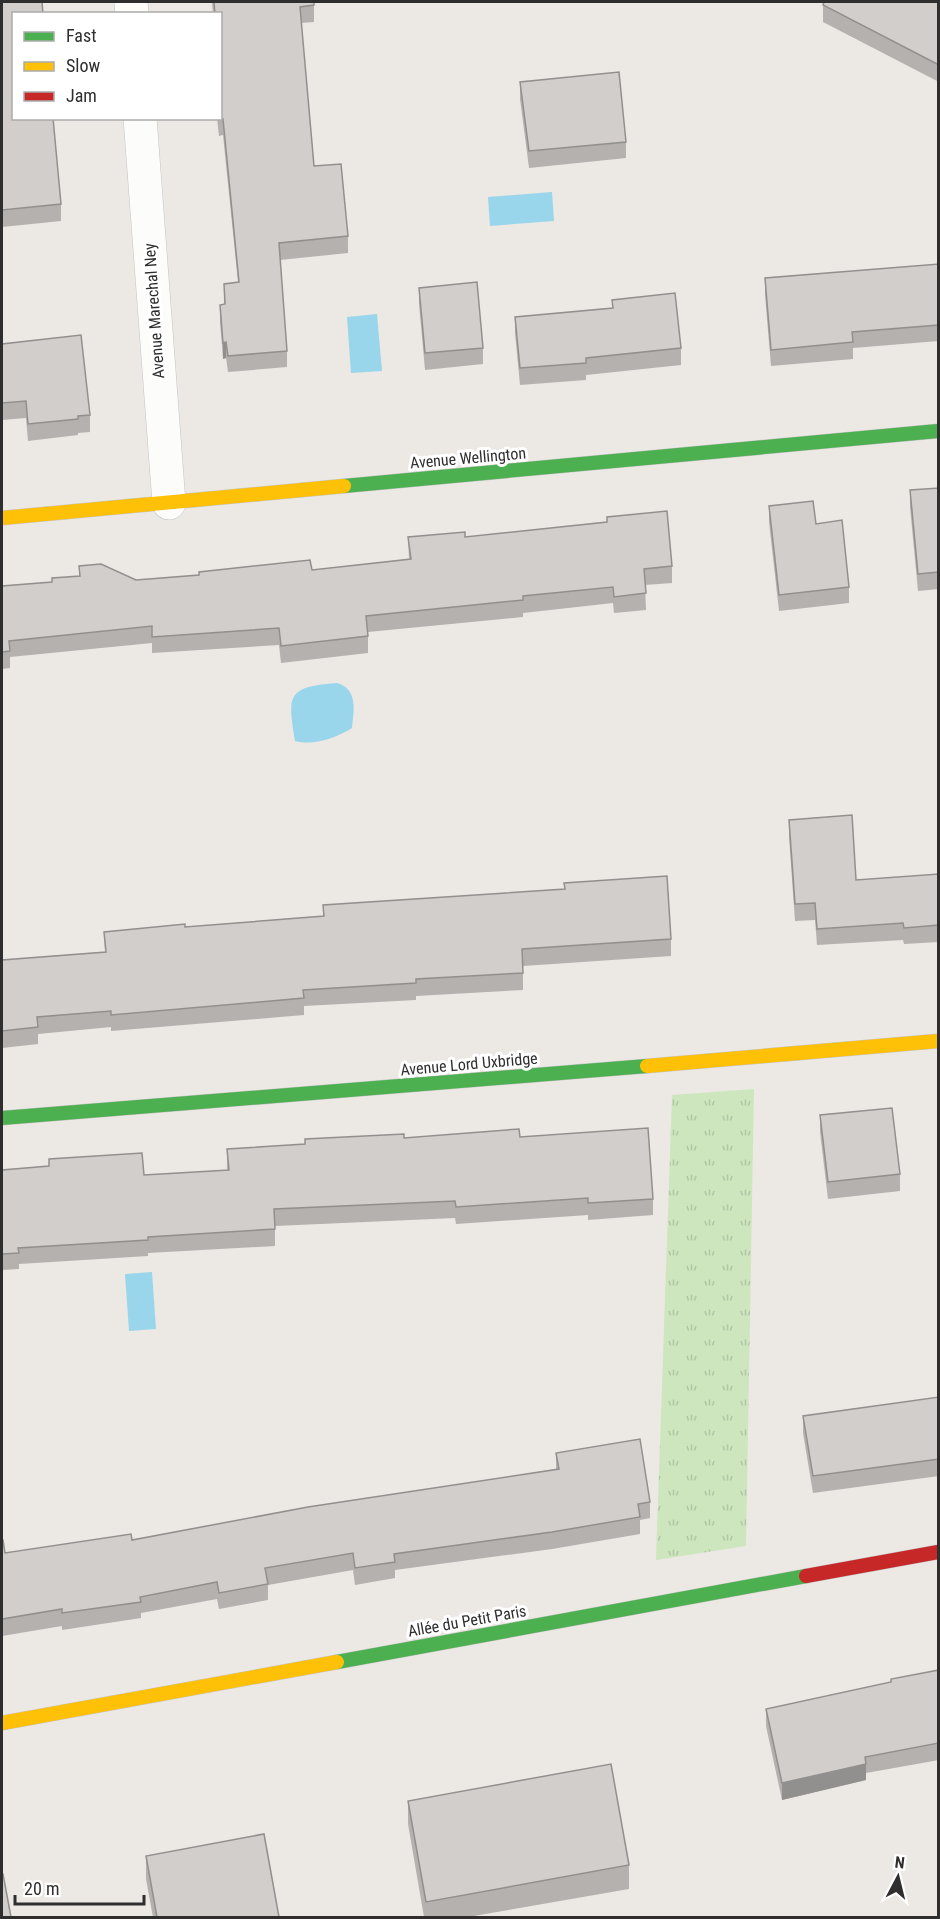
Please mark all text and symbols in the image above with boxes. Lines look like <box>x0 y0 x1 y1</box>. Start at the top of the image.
legend <box>12 12 222 120</box>
text: Fast <box>66 25 97 46</box>
text: Slow <box>66 55 101 76</box>
text: Jam <box>66 85 97 106</box>
street label: Avenue Marechal Ney <box>140 242 168 379</box>
street label: Avenue Wellington <box>409 443 527 473</box>
street label: Avenue Lord Uxbridge <box>400 1049 538 1079</box>
street label: Allée du Petit Paris <box>406 1601 528 1641</box>
north arrow <box>868 1847 928 1907</box>
text: N <box>894 1853 906 1873</box>
scale bar <box>15 1868 144 1906</box>
text: 20 m <box>24 1878 59 1899</box>

